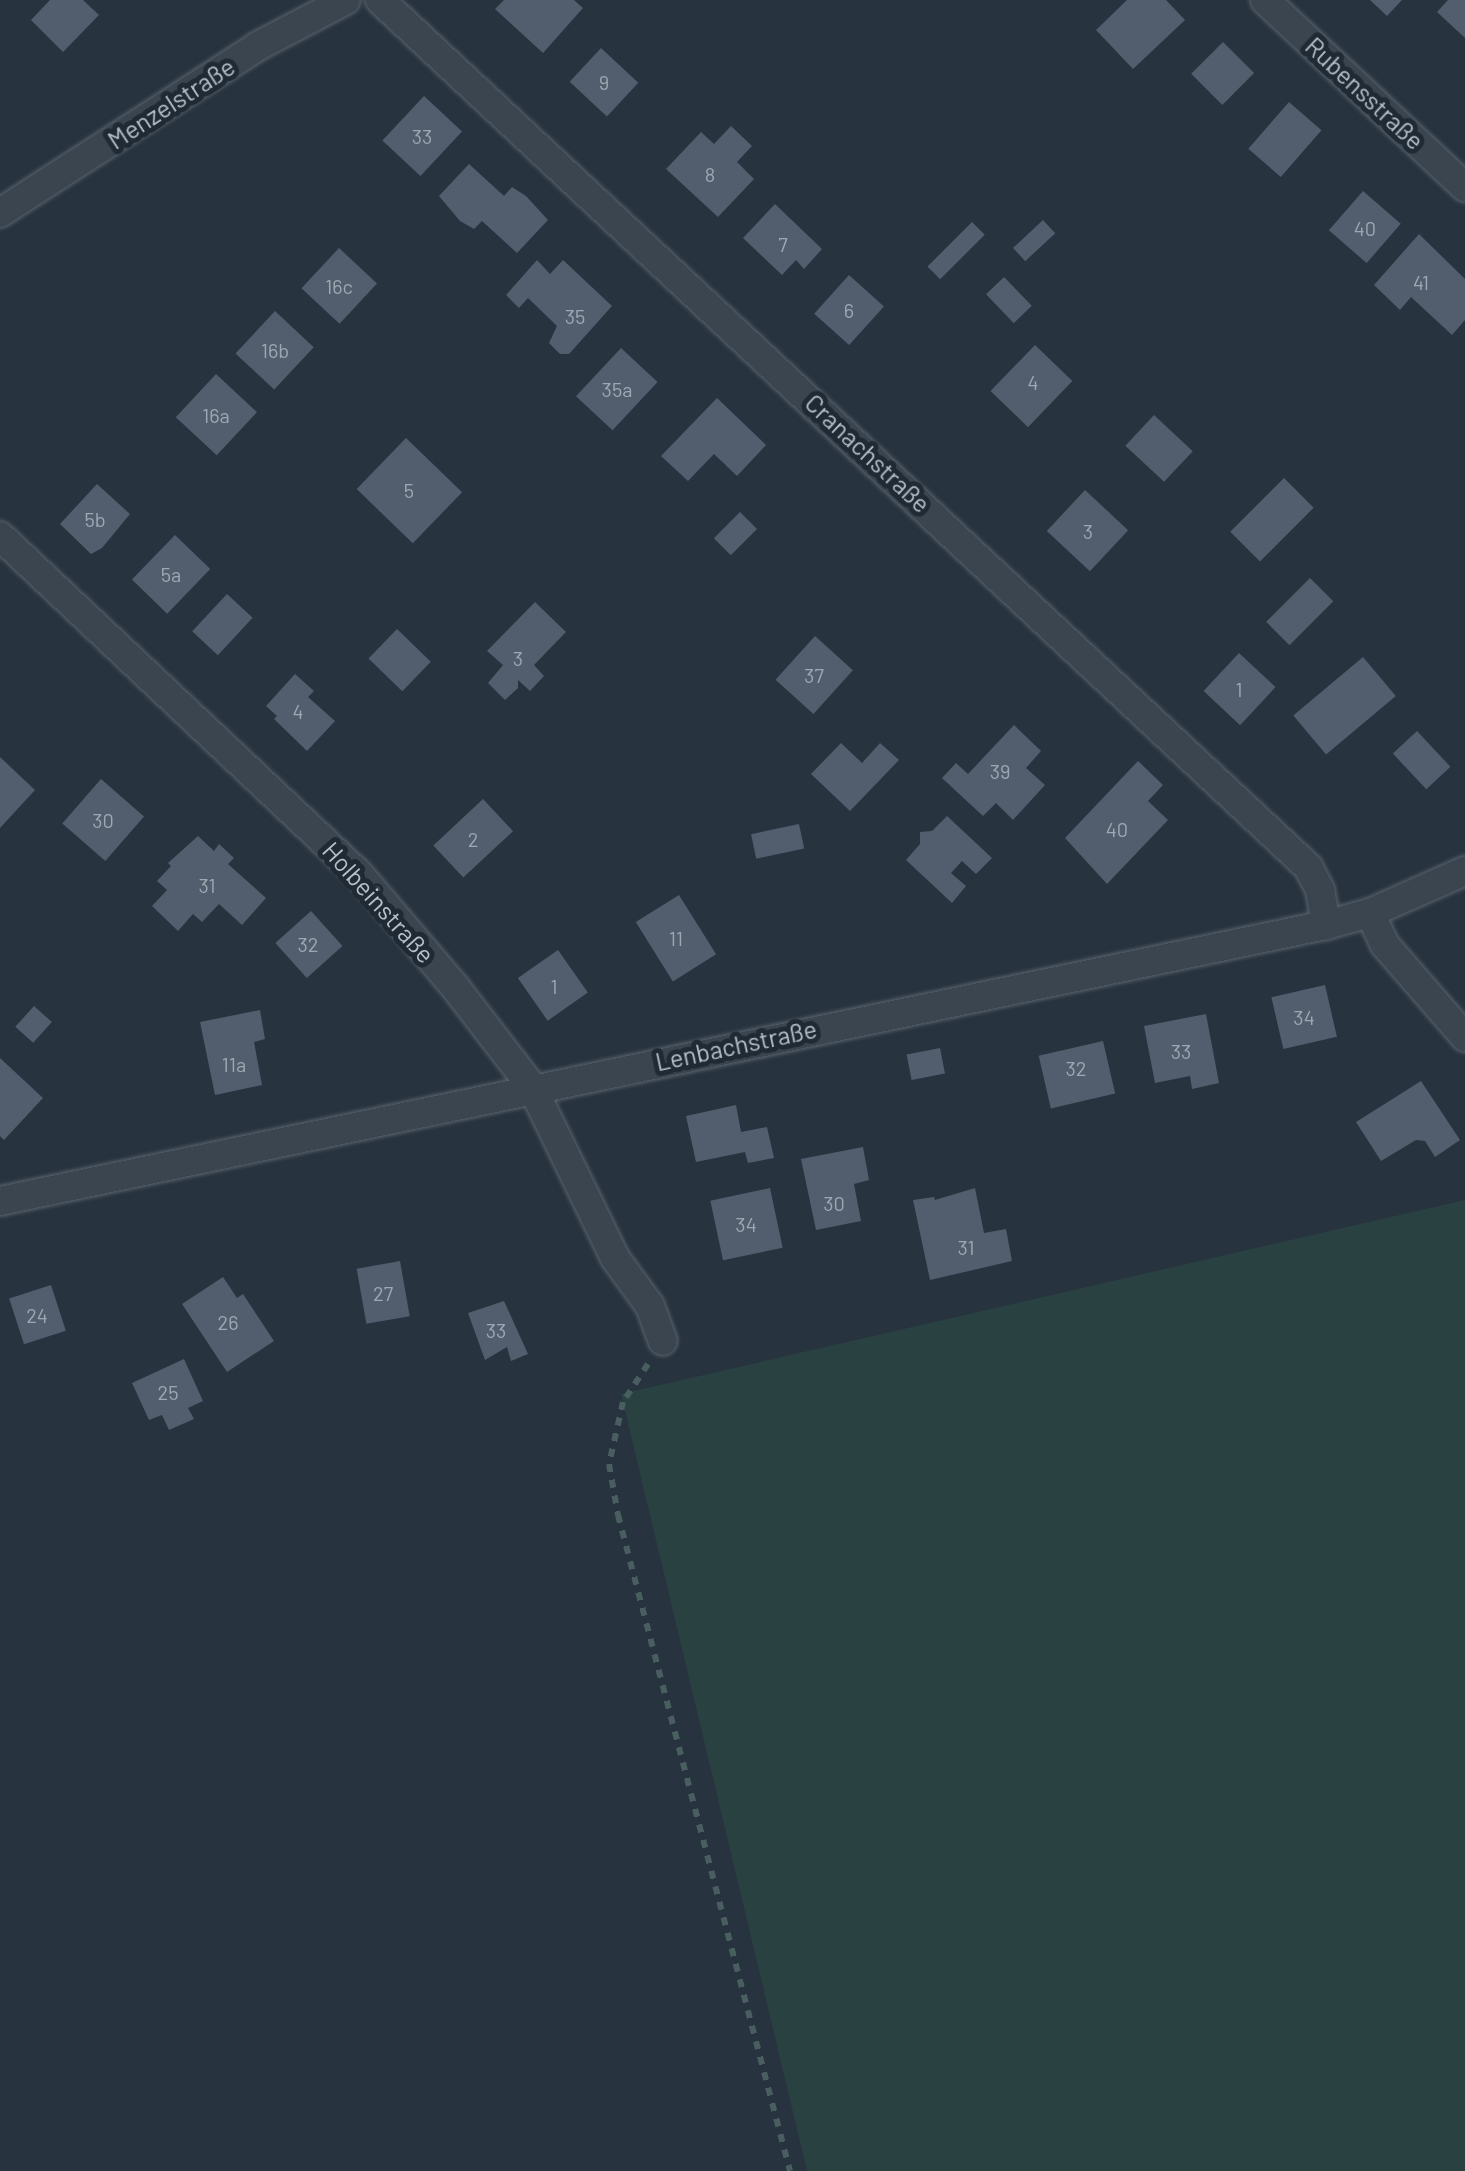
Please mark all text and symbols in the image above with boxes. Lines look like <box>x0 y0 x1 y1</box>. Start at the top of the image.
street label: Rubensstraße <box>1300 31 1430 155</box>
street label: Menzelstraße <box>102 51 240 155</box>
house number: 9 <box>599 70 609 94</box>
house number: 33 <box>412 124 432 148</box>
house number: 8 <box>705 162 715 186</box>
house number: 40 <box>1354 216 1376 240</box>
house number: 7 <box>778 232 788 256</box>
house number: 41 <box>1413 270 1429 294</box>
house number: 16c <box>325 274 353 298</box>
house number: 6 <box>844 298 854 322</box>
house number: 35 <box>565 304 585 328</box>
house number: 16b <box>261 338 289 362</box>
house number: 4 <box>1027 370 1039 394</box>
house number: 35a <box>602 377 632 401</box>
street label: Cranachstraße <box>799 388 937 518</box>
house number: 16a <box>202 403 230 427</box>
house number: 5 <box>404 478 414 502</box>
house number: 5b <box>84 507 106 531</box>
house number: 3 <box>1083 519 1093 543</box>
house number: 5a <box>161 562 181 586</box>
house number: 3 <box>513 646 523 670</box>
house number: 37 <box>804 663 824 687</box>
house number: 1 <box>1236 677 1242 701</box>
house number: 4 <box>292 699 304 723</box>
house number: 39 <box>990 759 1010 783</box>
house number: 30 <box>92 808 114 832</box>
house number: 40 <box>1106 817 1128 841</box>
house number: 2 <box>468 827 478 851</box>
street label: Holbeinstraße <box>317 835 441 969</box>
house number: 31 <box>198 873 216 897</box>
house number: 11 <box>669 926 683 950</box>
house number: 32 <box>297 932 319 956</box>
house number: 1 <box>551 974 557 998</box>
house number: 34 <box>1293 1005 1315 1029</box>
street label: Lenbachstraße <box>653 1013 819 1077</box>
house number: 33 <box>1171 1039 1191 1063</box>
house number: 11a <box>222 1052 246 1076</box>
house number: 32 <box>1065 1056 1087 1080</box>
house number: 30 <box>823 1191 845 1215</box>
house number: 34 <box>735 1212 757 1236</box>
house number: 31 <box>957 1235 975 1259</box>
house number: 27 <box>373 1281 393 1305</box>
house number: 24 <box>26 1303 48 1327</box>
house number: 26 <box>217 1310 239 1334</box>
house number: 33 <box>486 1318 506 1342</box>
house number: 25 <box>158 1380 178 1404</box>

